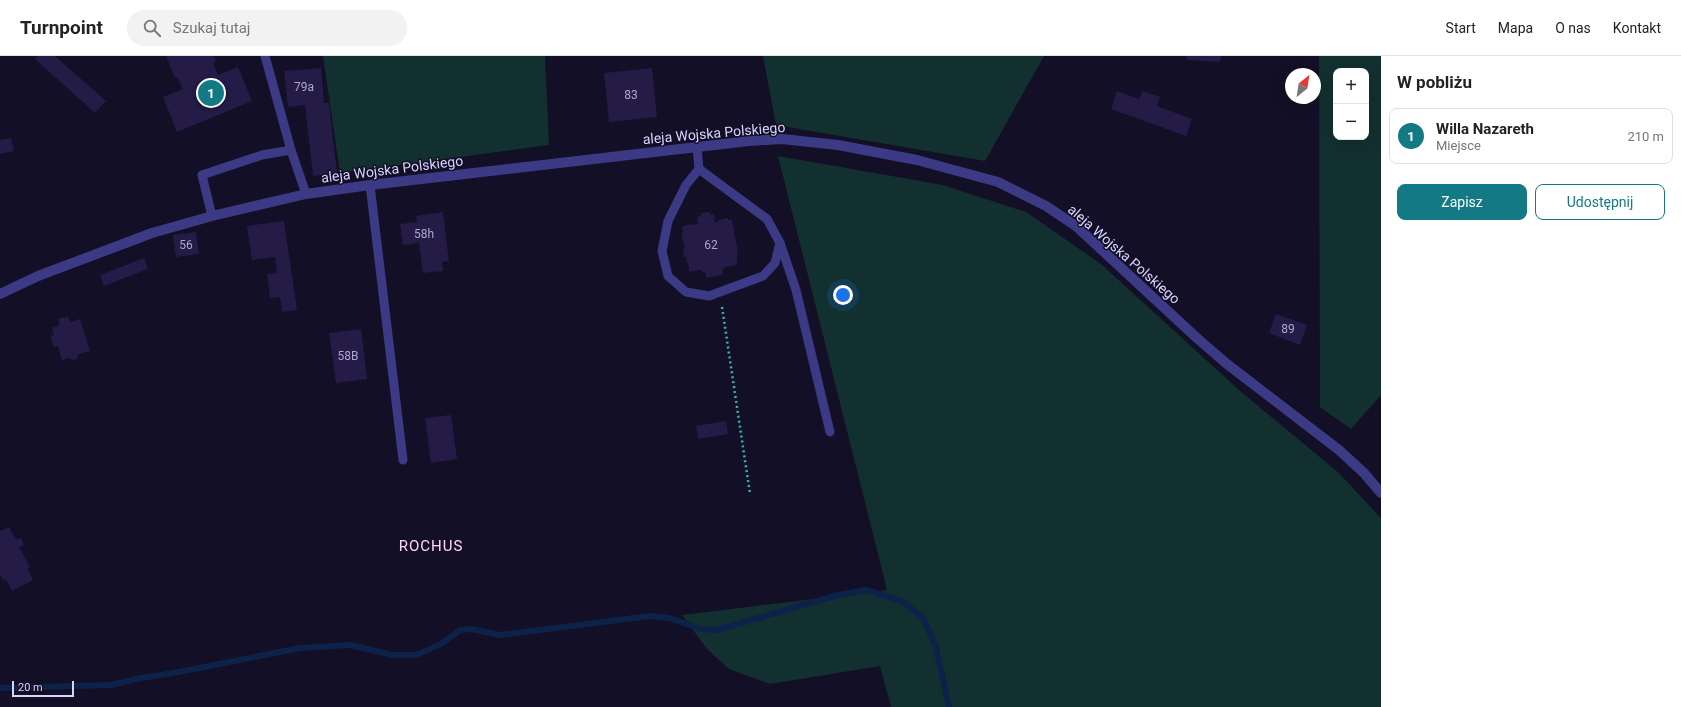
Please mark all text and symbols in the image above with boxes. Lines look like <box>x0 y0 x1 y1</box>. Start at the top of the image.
search box <box>127 10 407 46</box>
text: Turnpoint <box>20 16 103 39</box>
icon: search <box>141 17 163 39</box>
text: Szukaj tutaj <box>173 19 250 37</box>
text: Start <box>1446 20 1476 36</box>
text: Mapa <box>1498 20 1533 36</box>
text: O nas <box>1555 20 1591 36</box>
text: Kontakt <box>1613 20 1661 36</box>
north arrow <box>1285 68 1321 104</box>
map controls <box>1333 68 1369 140</box>
button: + <box>1333 68 1369 104</box>
text: W pobliżu <box>1397 72 1472 92</box>
pin: 1 <box>198 78 224 108</box>
house number: 79a <box>294 80 314 94</box>
house number: 83 <box>624 88 638 102</box>
button: − <box>1333 104 1369 140</box>
street label: aleja Wojska Polskiego <box>642 119 786 147</box>
text: Willa Nazareth <box>1436 120 1534 138</box>
text: 1 <box>1407 129 1415 144</box>
text: 210 m <box>1627 129 1664 144</box>
text: Miejsce <box>1436 138 1481 153</box>
street label: aleja Wojska Polskiego <box>320 152 464 186</box>
button: Zapisz <box>1397 184 1527 220</box>
button: Udostępnij <box>1535 184 1665 220</box>
street label: aleja Wojska Polskiego <box>1065 201 1183 307</box>
house number: 58h <box>414 227 434 241</box>
house number: 56 <box>179 238 193 252</box>
house number: 62 <box>704 238 718 252</box>
your location <box>833 285 853 305</box>
house number: 89 <box>1281 322 1295 336</box>
house number: 58B <box>338 349 358 363</box>
district label: ROCHUS <box>399 537 463 555</box>
scale bar <box>12 679 74 698</box>
text: 20 m <box>18 681 43 694</box>

